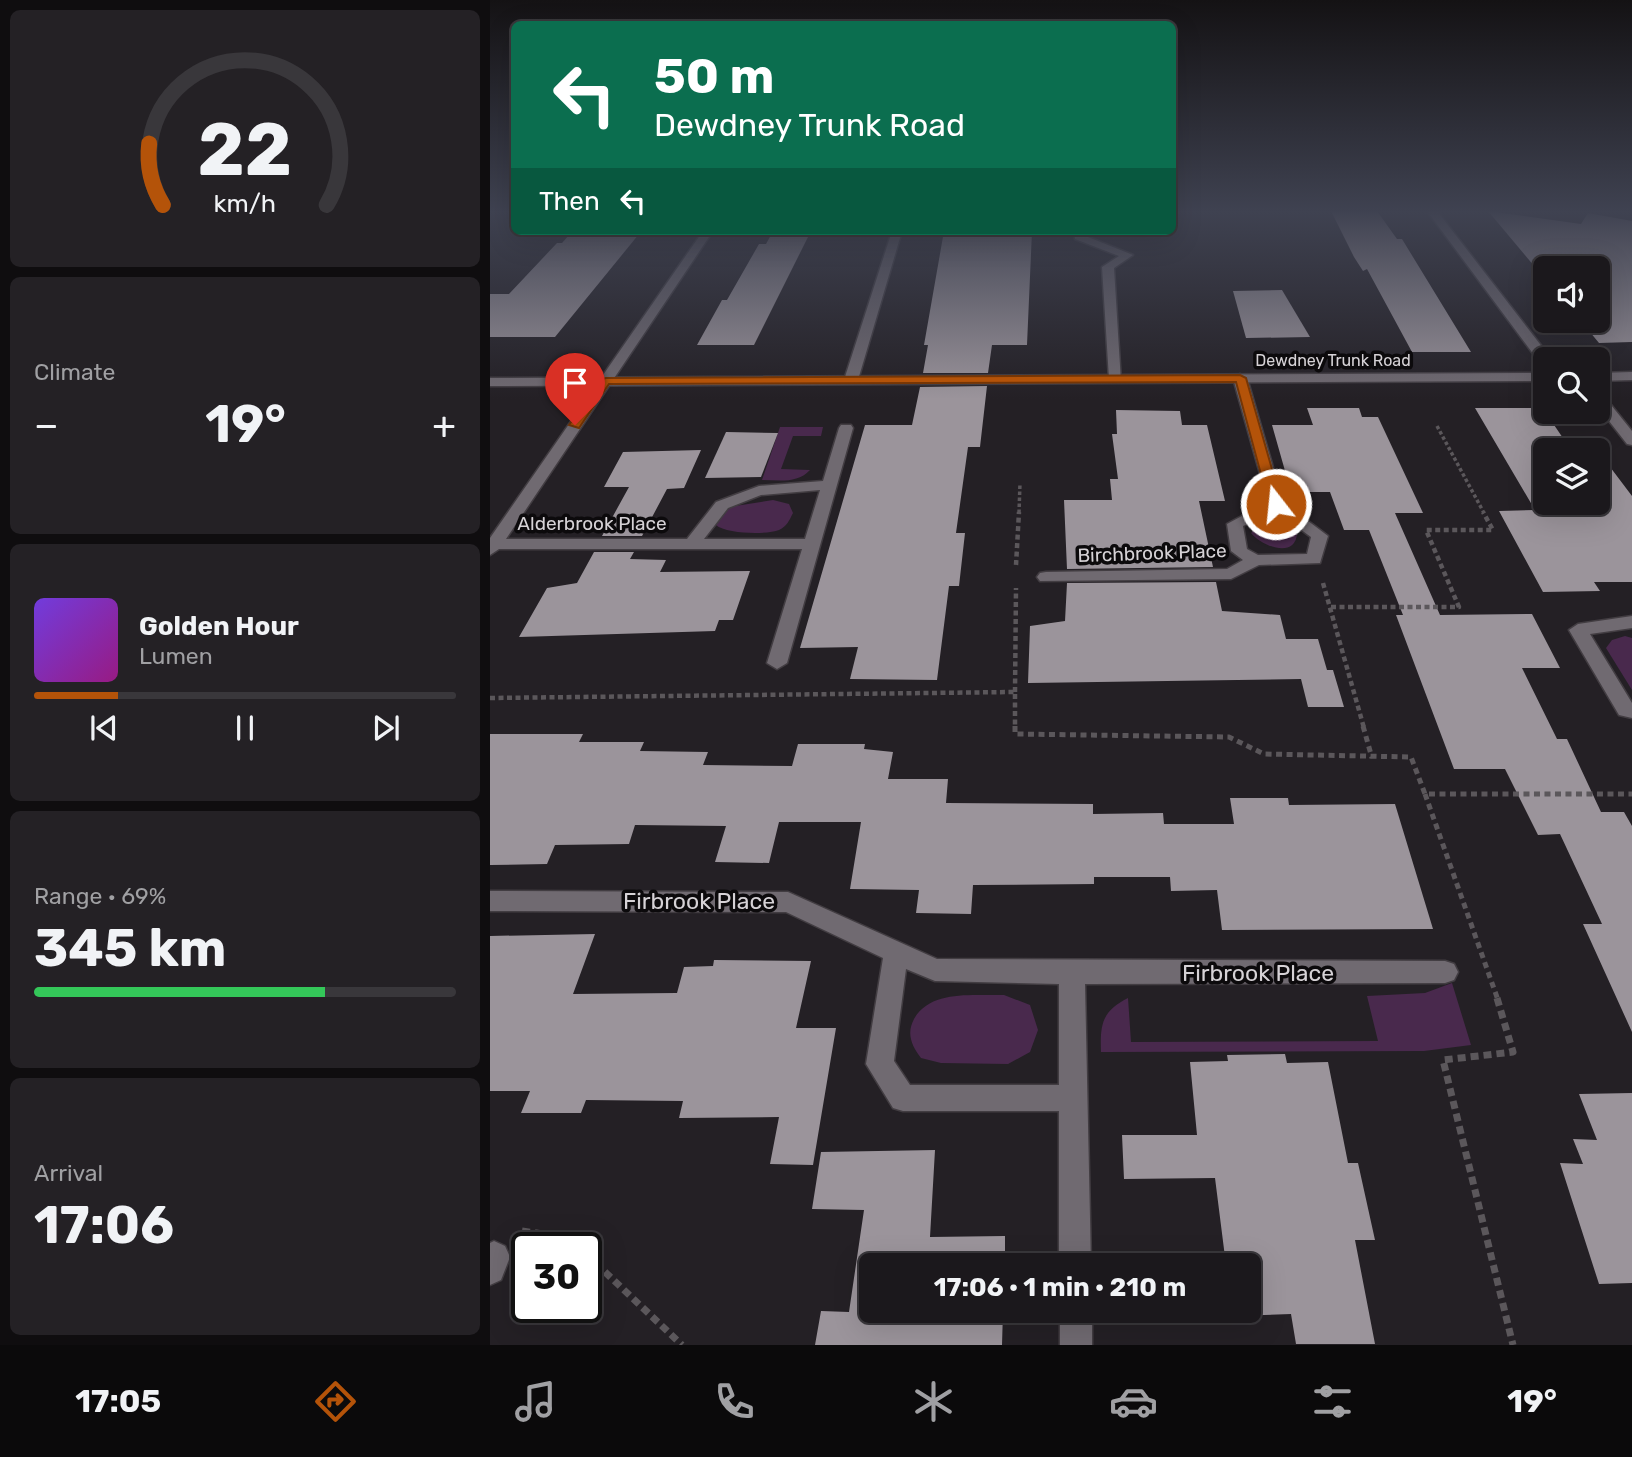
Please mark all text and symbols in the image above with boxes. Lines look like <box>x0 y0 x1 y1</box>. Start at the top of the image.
text: 50 m <box>654 47 774 105</box>
icon: left <box>539 49 630 140</box>
text: Dewdney Trunk Road <box>654 106 965 144</box>
text: 22 <box>198 107 292 193</box>
icon: left <box>614 182 652 220</box>
text: Then <box>539 186 600 217</box>
text: km/h <box>214 188 276 217</box>
map controls <box>1533 256 1610 515</box>
button: sound <box>1533 256 1610 333</box>
button: search <box>1533 347 1610 424</box>
street label: Dewdney Trunk Road <box>1255 351 1411 370</box>
pin <box>545 353 605 425</box>
text: Climate <box>34 358 115 386</box>
icon: arrive <box>556 364 594 402</box>
text: 19° <box>205 393 286 455</box>
text: − <box>34 402 59 448</box>
text: + <box>432 402 456 448</box>
button: layers <box>1533 438 1610 515</box>
position arrow <box>1239 467 1313 541</box>
street label: Alderbrook Place <box>517 512 667 535</box>
street label: Birchbrook Place <box>1077 539 1227 567</box>
text: Golden Hour <box>139 611 299 642</box>
text: Lumen <box>139 642 213 670</box>
icon: previous <box>85 709 123 747</box>
icon: pause <box>226 709 264 747</box>
icon: next <box>367 709 405 747</box>
text: Range · 69% <box>34 882 166 910</box>
street label: Firbrook Place <box>623 887 775 915</box>
text: 345 km <box>34 917 227 979</box>
street label: Firbrook Place <box>1182 959 1334 987</box>
text: Arrival <box>34 1159 103 1187</box>
text: 17:06 <box>34 1194 174 1256</box>
speed limit sign: 30 <box>511 1232 602 1323</box>
text: 17:06 · 1 min · 210 m <box>934 1272 1186 1303</box>
icon: directions <box>311 1377 360 1426</box>
icon: music <box>511 1377 560 1426</box>
icon: phone <box>710 1377 759 1426</box>
icon: climate <box>909 1377 958 1426</box>
icon: car <box>1109 1377 1158 1426</box>
icon: filters <box>1308 1377 1357 1426</box>
text: 17:05 <box>75 1382 161 1420</box>
text: 19° <box>1507 1382 1557 1420</box>

